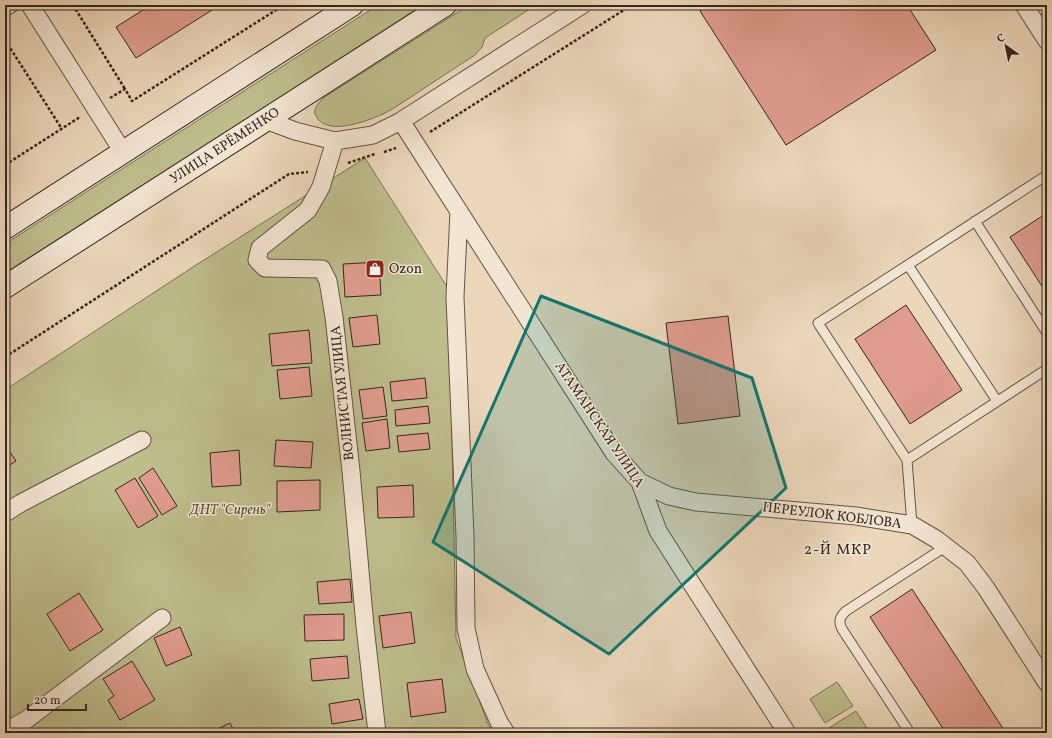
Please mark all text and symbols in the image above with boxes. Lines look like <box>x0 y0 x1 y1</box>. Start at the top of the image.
north arrow <box>986 26 1026 66</box>
text: С <box>994 31 1008 47</box>
street label: УЛИЦА ЕРЁМЕНКО <box>166 103 284 189</box>
shop icon: Ozon <box>364 258 386 280</box>
place label: Ozon <box>389 260 422 279</box>
street label: ВОЛНИСТАЯ УЛИЦА <box>326 324 360 461</box>
street label: АТАМАНСКАЯ УЛИЦА <box>550 358 648 492</box>
street label: ПЕРЕУЛОК КОБЛОВА <box>761 498 903 534</box>
park label: ДНТ "Сирень" <box>189 501 272 520</box>
district label: 2-Й МКР <box>804 540 872 561</box>
scale bar <box>28 686 86 712</box>
text: 20 m <box>34 693 61 709</box>

